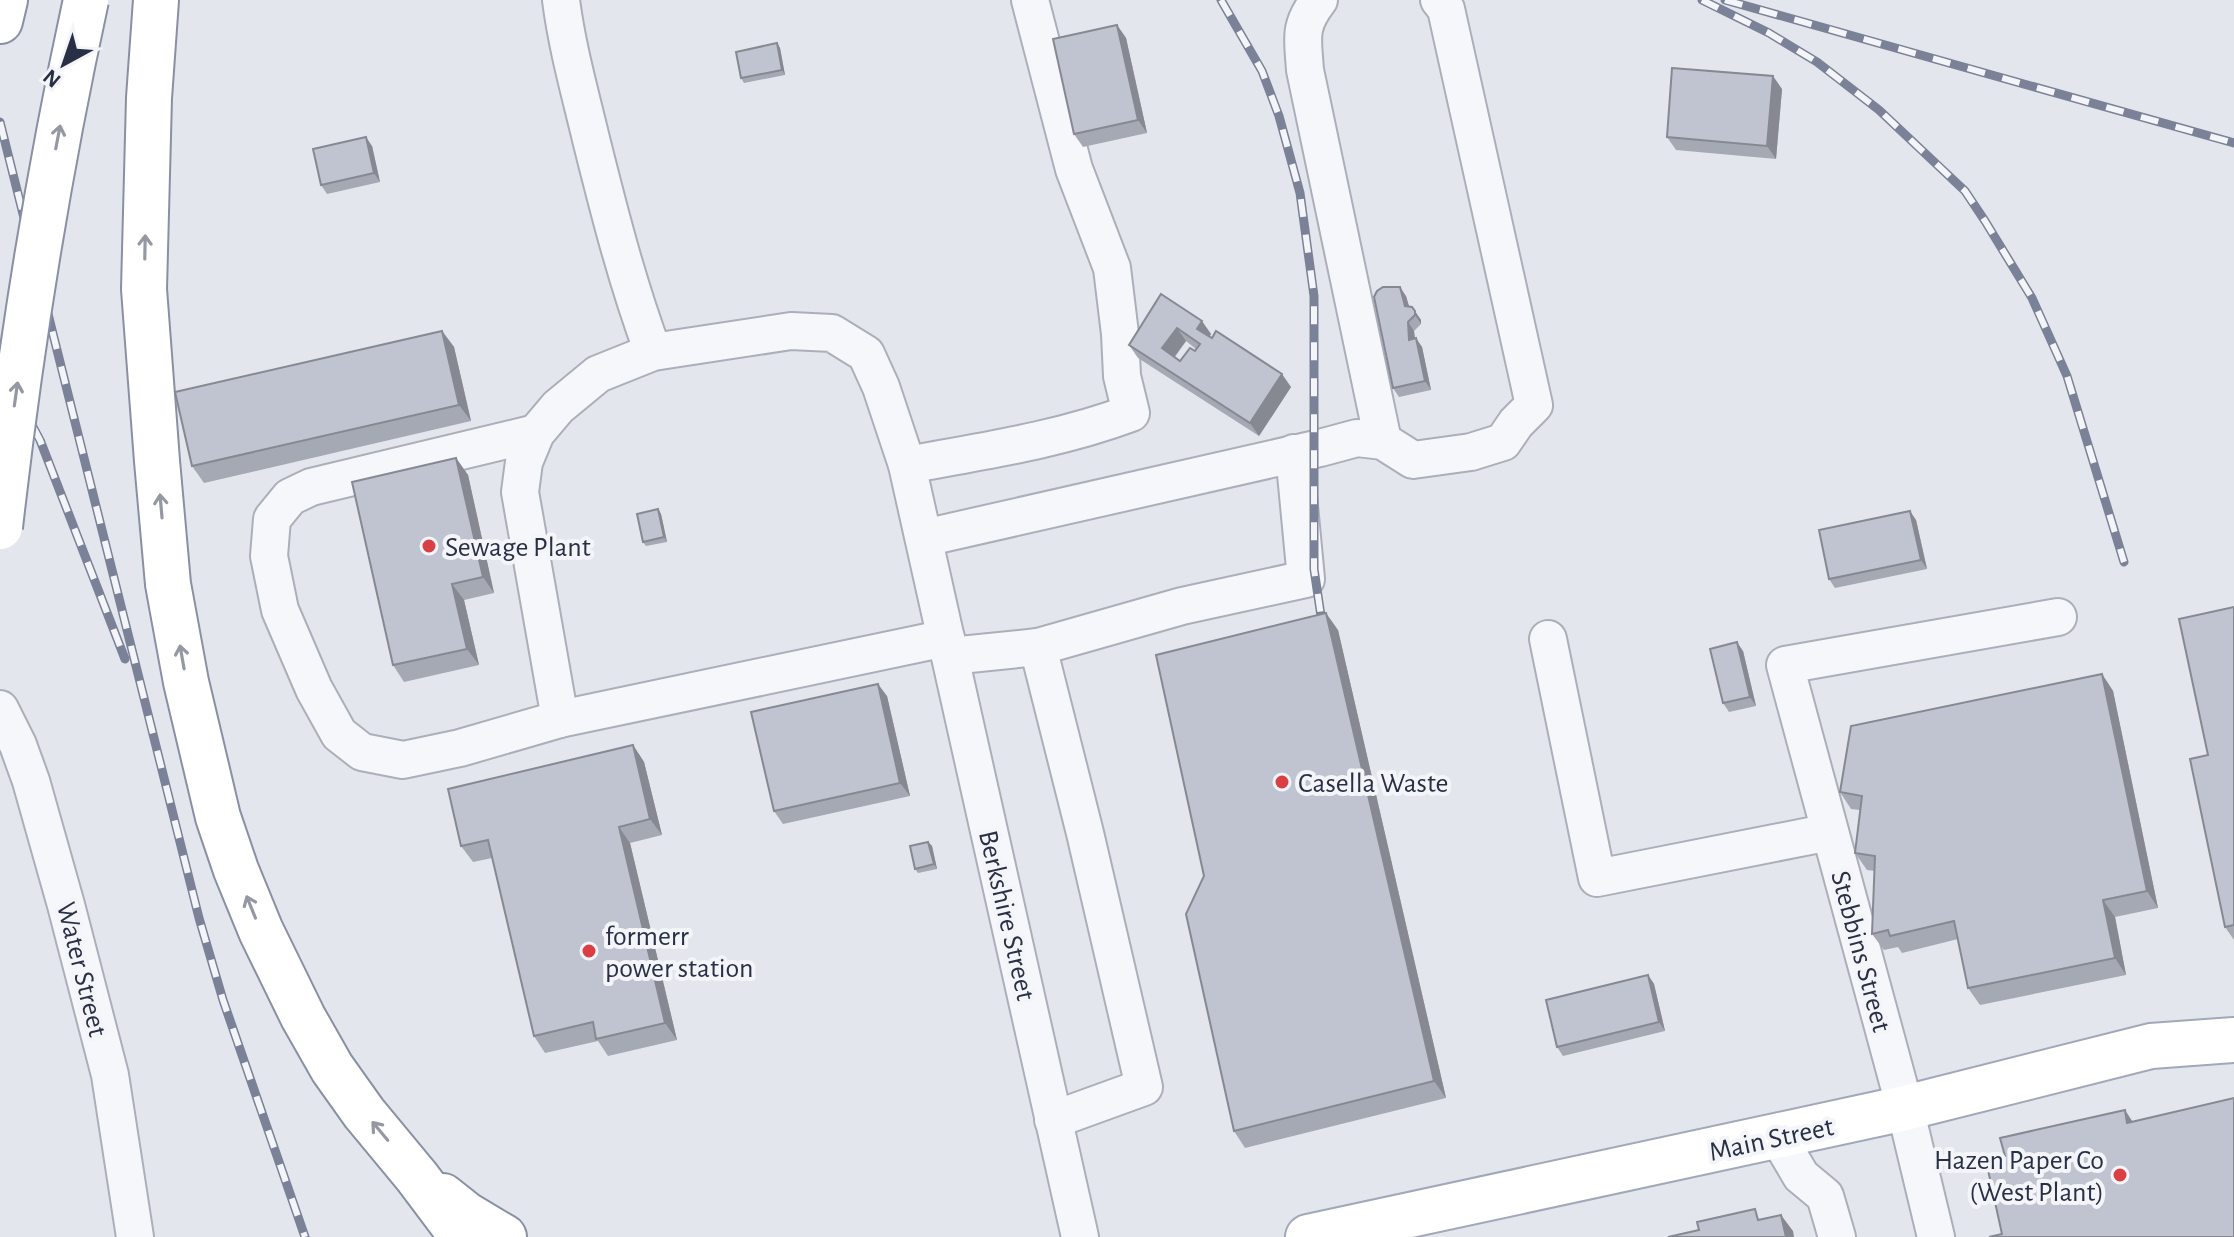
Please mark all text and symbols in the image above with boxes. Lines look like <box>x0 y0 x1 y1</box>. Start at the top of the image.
north arrow <box>24 24 104 104</box>
text: N <box>39 65 65 92</box>
one-way arrow <box>51 125 66 150</box>
one-way arrow <box>138 234 153 261</box>
one-way arrow <box>9 382 24 407</box>
one-way arrow <box>153 493 168 520</box>
place label: Sewage Plant <box>445 534 591 562</box>
marker: Sewage Plant <box>420 537 438 555</box>
one-way arrow <box>173 644 188 670</box>
place label: Casella Waste <box>1298 770 1448 798</box>
marker: Casella Waste <box>1273 773 1291 791</box>
street label: Berkshire Street <box>973 828 1039 1003</box>
street label: Stebbins Street <box>1825 868 1895 1035</box>
one-way arrow <box>242 895 257 920</box>
street label: Water Street <box>51 899 111 1040</box>
place label: formerr power station <box>605 923 754 983</box>
marker: formerr power station <box>580 942 598 960</box>
street label: Main Street <box>1707 1113 1836 1167</box>
one-way arrow <box>371 1122 389 1142</box>
place label: Hazen Paper Co (West Plant) <box>1934 1147 2104 1207</box>
marker: Hazen Paper Co (West Plant) <box>2111 1166 2129 1184</box>

